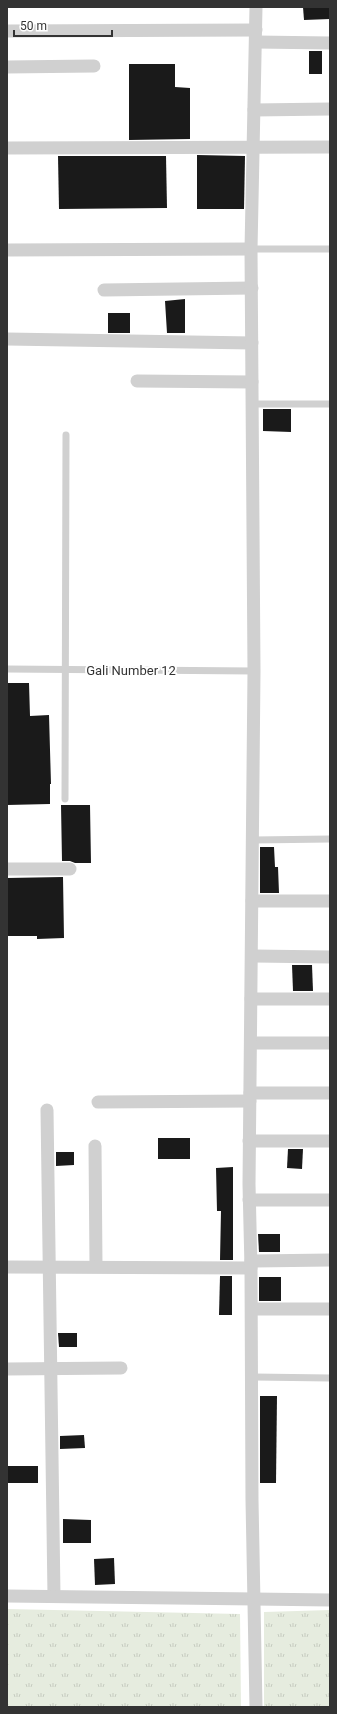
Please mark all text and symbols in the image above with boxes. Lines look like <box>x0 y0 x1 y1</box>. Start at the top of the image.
scale bar <box>14 12 112 38</box>
text: 50 m <box>20 19 47 33</box>
street label: Gali Number 12 <box>86 663 176 678</box>

